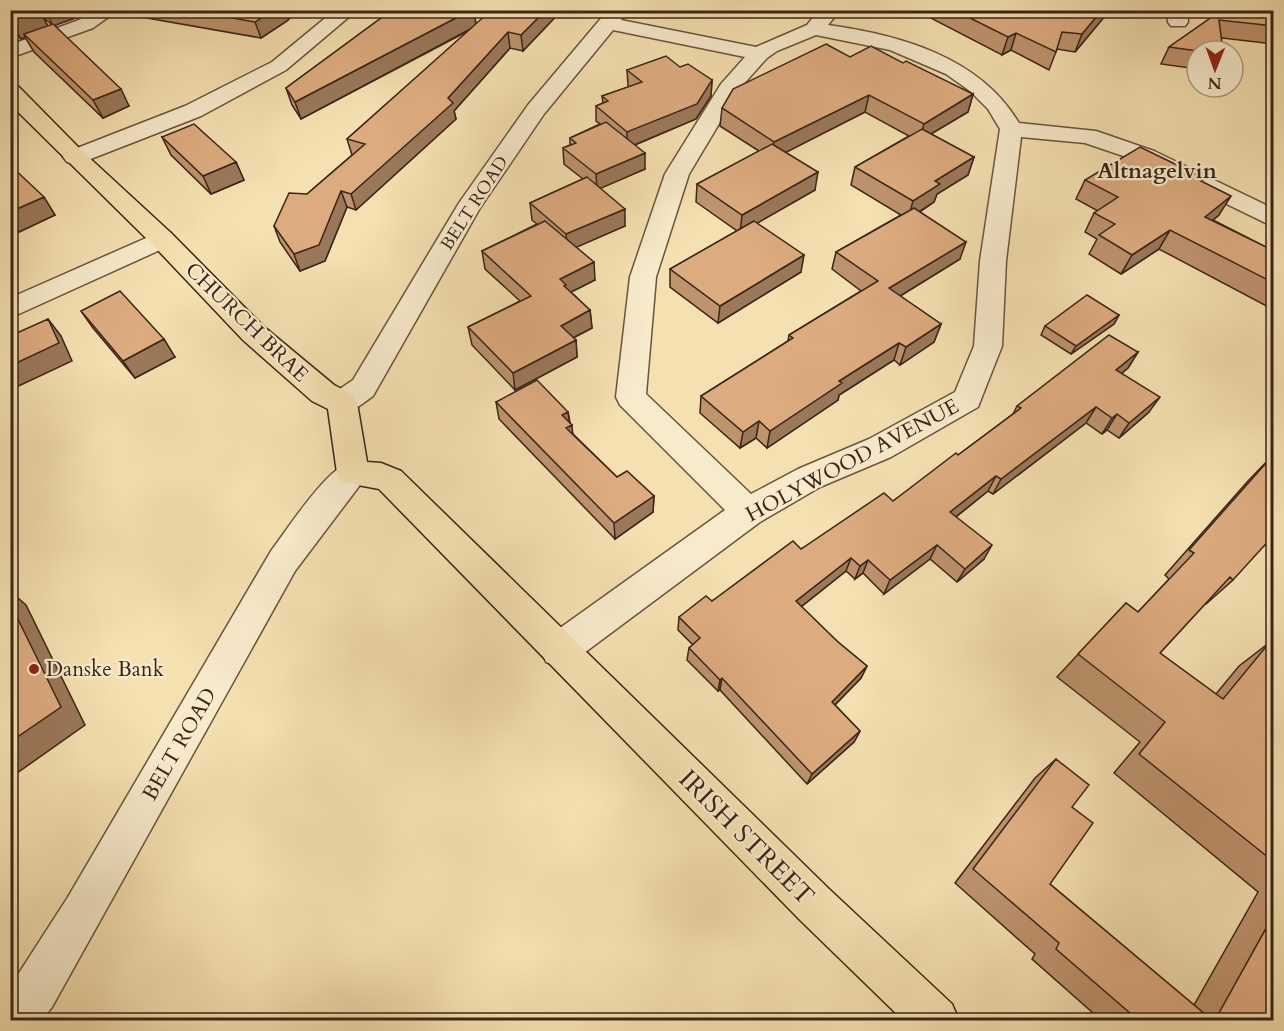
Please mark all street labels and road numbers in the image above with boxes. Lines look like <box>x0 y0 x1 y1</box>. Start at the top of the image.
street label: BELT ROAD <box>435 151 514 255</box>
street label: CHURCH BRAE <box>179 256 315 389</box>
street label: HOLYWOOD AVENUE <box>741 392 964 529</box>
street label: BELT ROAD <box>135 683 223 806</box>
street label: IRISH STREET <box>671 762 822 913</box>

